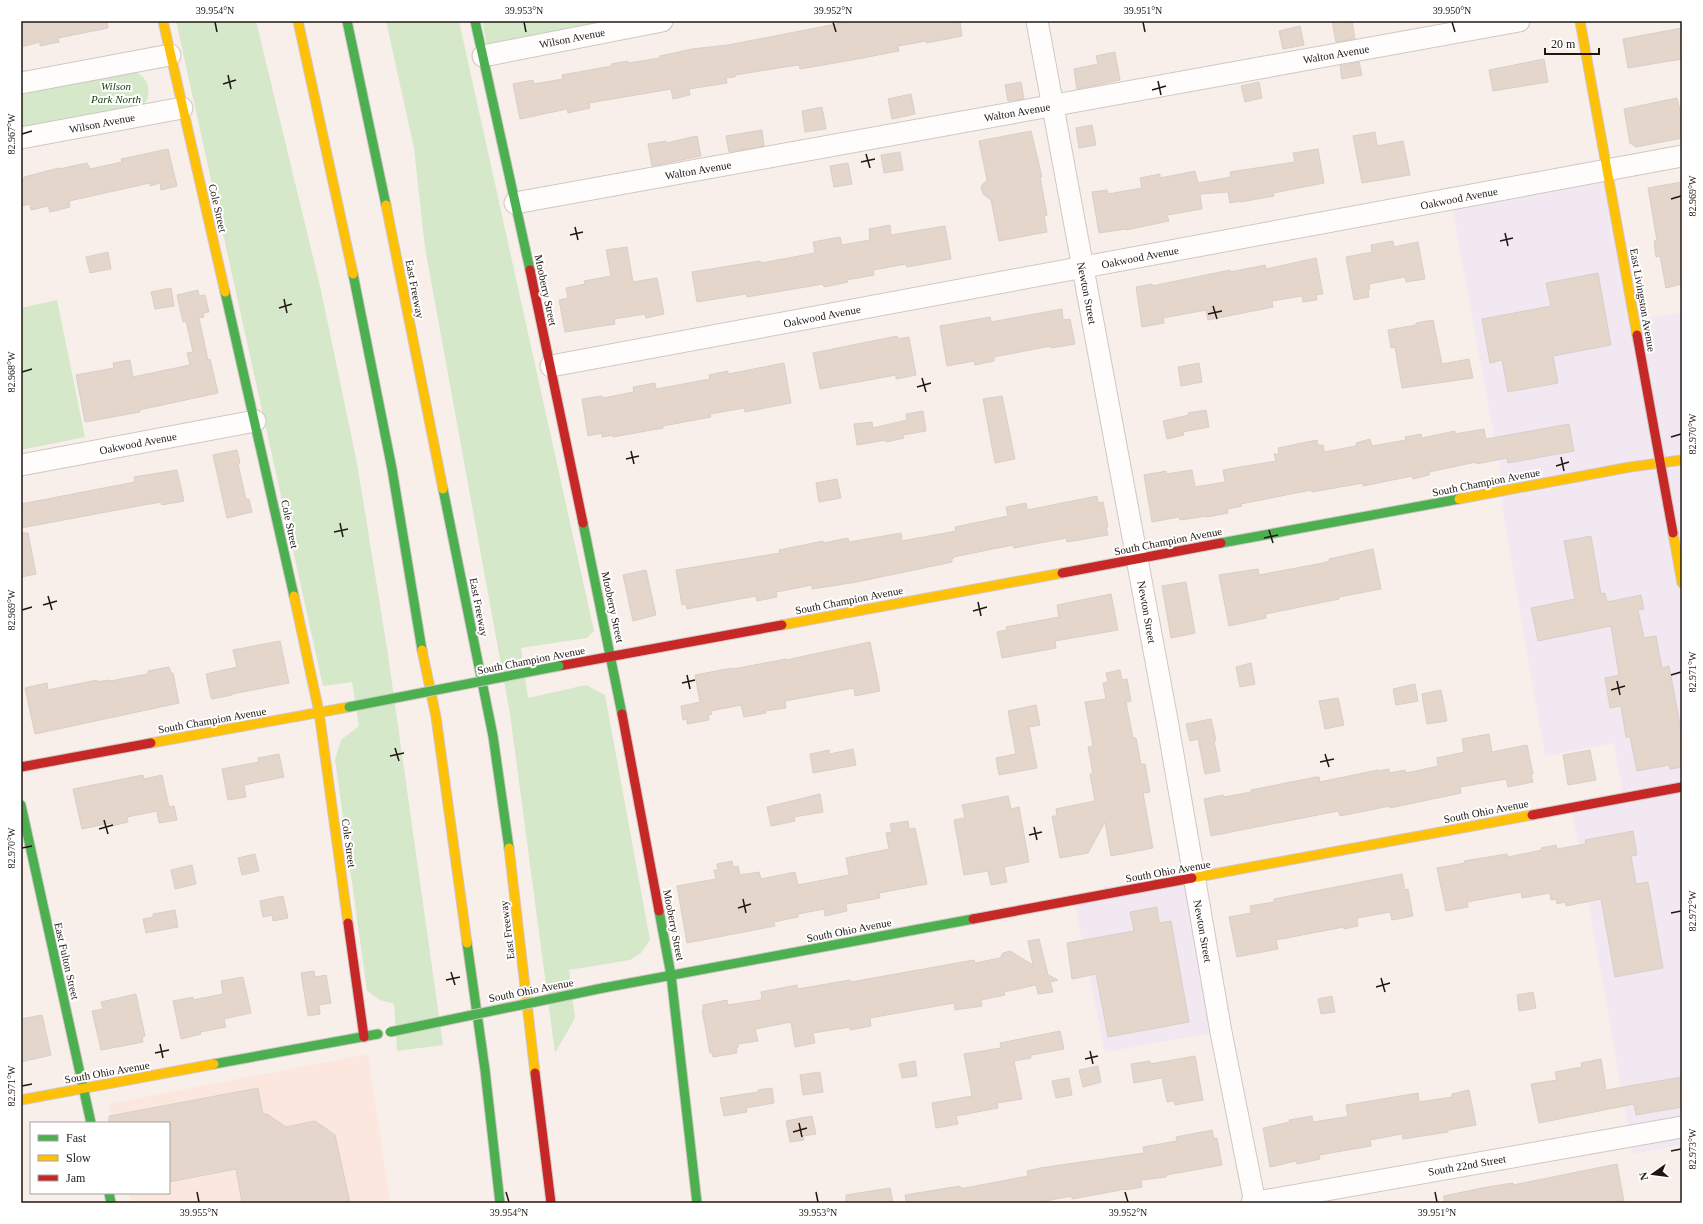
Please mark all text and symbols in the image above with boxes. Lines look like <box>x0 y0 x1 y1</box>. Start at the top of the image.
text: 39.954°N <box>196 5 234 16</box>
text: 39.953°N <box>505 5 543 16</box>
text: 39.952°N <box>814 5 852 16</box>
text: 39.951°N <box>1124 5 1162 16</box>
text: 39.950°N <box>1433 5 1471 16</box>
street label: Wilson Avenue <box>538 26 606 50</box>
scale bar <box>1545 30 1599 56</box>
text: 20 m <box>1551 37 1576 51</box>
street label: Walton Avenue <box>1302 42 1370 66</box>
park label: Wilson Park North <box>90 80 141 105</box>
street label: Walton Avenue <box>983 100 1051 124</box>
street label: Wilson Avenue <box>68 111 136 135</box>
text: 82.967°W <box>6 113 17 154</box>
street label: Walton Avenue <box>664 158 732 182</box>
text: 82.969°W <box>1687 175 1698 216</box>
street label: Cole Street <box>207 183 229 233</box>
street label: Oakwood Avenue <box>1419 185 1499 211</box>
street label: Oakwood Avenue <box>1100 244 1180 270</box>
street label: East Livingston Avenue <box>1628 247 1658 353</box>
street label: Mooberry Street <box>533 253 559 327</box>
street label: East Freeway <box>403 259 427 320</box>
street label: Newton Street <box>1075 261 1099 325</box>
street label: Oakwood Avenue <box>782 303 862 329</box>
text: 82.968°W <box>6 351 17 392</box>
text: 82.970°W <box>1687 413 1698 454</box>
street label: Oakwood Avenue <box>98 430 178 456</box>
street label: South Champion Avenue <box>1431 466 1541 498</box>
street label: Cole Street <box>279 499 301 549</box>
street label: South Champion Avenue <box>1113 525 1223 557</box>
street label: Mooberry Street <box>600 570 626 644</box>
street label: East Freeway <box>467 577 491 638</box>
street label: Newton Street <box>1136 580 1158 644</box>
street label: South Champion Avenue <box>794 584 904 616</box>
text: 82.969°W <box>6 589 17 630</box>
street label: South Champion Avenue <box>476 644 586 676</box>
text: 82.971°W <box>1687 651 1698 692</box>
street label: South Champion Avenue <box>157 705 267 735</box>
street label: South Ohio Avenue <box>1443 797 1529 825</box>
street label: Cole Street <box>340 818 358 868</box>
text: 82.970°W <box>6 827 17 868</box>
street label: South Ohio Avenue <box>1125 858 1211 884</box>
street label: Mooberry Street <box>661 888 687 962</box>
text: 82.972°W <box>1687 890 1698 931</box>
street label: East Freeway <box>497 899 517 960</box>
street label: Newton Street <box>1192 899 1214 963</box>
street label: South Ohio Avenue <box>806 916 892 944</box>
street label: East Fulton Street <box>52 921 82 1001</box>
street label: South Ohio Avenue <box>488 976 574 1004</box>
street label: South Ohio Avenue <box>64 1059 150 1085</box>
text: 82.971°W <box>6 1065 17 1106</box>
legend <box>30 1122 170 1194</box>
text: 82.973°W <box>1687 1128 1698 1169</box>
text: Fast <box>66 1131 87 1145</box>
text: Slow <box>66 1151 91 1165</box>
street label: South 22nd Street <box>1427 1152 1507 1178</box>
north arrow <box>1633 1154 1673 1194</box>
text: Jam <box>66 1171 86 1185</box>
text: N <box>1637 1171 1650 1182</box>
text: 39.955°N <box>180 1207 218 1218</box>
text: 39.954°N <box>490 1207 528 1218</box>
text: 39.953°N <box>799 1207 837 1218</box>
text: 39.952°N <box>1109 1207 1147 1218</box>
text: 39.951°N <box>1418 1207 1456 1218</box>

